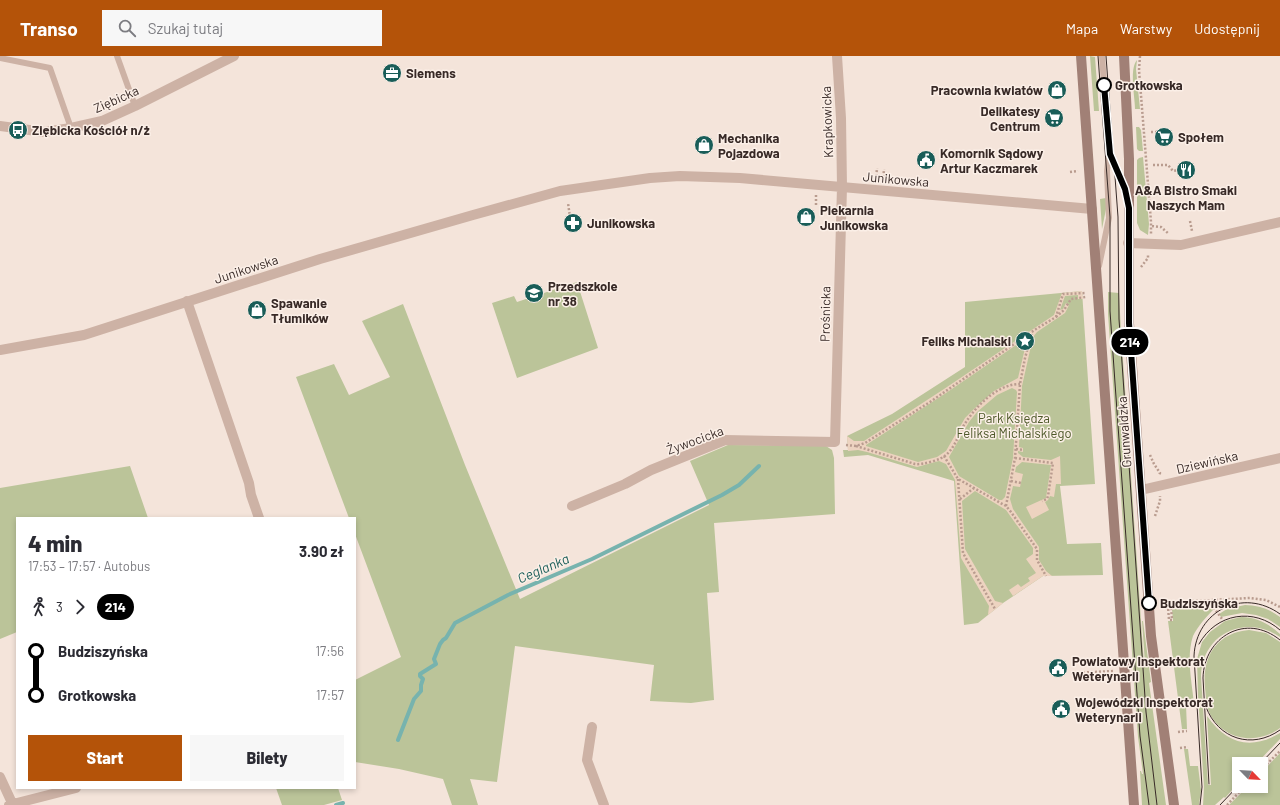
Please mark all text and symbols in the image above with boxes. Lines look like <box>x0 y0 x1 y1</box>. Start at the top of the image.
search box <box>102 10 382 46</box>
text: Transo <box>20 17 78 40</box>
icon: search <box>116 17 138 39</box>
text: Szukaj tutaj <box>148 19 223 37</box>
text: Mapa <box>1066 20 1098 37</box>
text: Warstwy <box>1120 20 1172 37</box>
text: Udostępnij <box>1194 20 1260 37</box>
office icon: Siemens <box>381 62 403 84</box>
place label: Siemens <box>406 65 456 81</box>
marker: Grotkowska <box>1096 77 1112 93</box>
place label: Grotkowska <box>1115 77 1183 93</box>
shop icon: Pracownia kwiatów <box>1046 79 1068 101</box>
street label: Ziębicka <box>91 82 141 116</box>
place label: Pracownia kwiatów <box>931 82 1043 98</box>
street label: Krapkowicka <box>818 86 836 158</box>
place label: Delikatesy Centrum <box>981 103 1040 134</box>
supermarket icon: Delikatesy Centrum <box>1043 107 1065 129</box>
bus stop icon: Ziębicka Kościół n/ż <box>7 119 29 141</box>
place label: Ziębicka Kościół n/ż <box>32 122 150 138</box>
supermarket icon: Społem <box>1153 126 1175 148</box>
place label: Społem <box>1178 129 1224 145</box>
place label: Mechanika Pojazdowa <box>718 130 780 161</box>
shop icon: Mechanika Pojazdowa <box>693 134 715 156</box>
place label: Komornik Sądowy Artur Kaczmarek <box>940 145 1044 176</box>
public building icon: Komornik Sądowy Artur Kaczmarek <box>915 149 937 171</box>
restaurant icon: A&A Bistro Smaki Naszych Mam <box>1175 159 1197 181</box>
street label: Junikowska <box>862 168 930 190</box>
place label: A&A Bistro Smaki Naszych Mam <box>1135 182 1237 213</box>
place label: Piekarnia Junikowska <box>820 202 888 233</box>
shop icon: Piekarnia Junikowska <box>795 206 817 228</box>
pharmacy icon: Junikowska <box>562 212 584 234</box>
place label: Junikowska <box>587 215 655 231</box>
street label: Junikowska <box>212 251 280 287</box>
place label: Przedszkole nr 38 <box>548 278 618 309</box>
school or university icon: Przedszkole nr 38 <box>523 282 545 304</box>
street label: Prośnicka <box>817 286 833 342</box>
place label: Spawanie Tłumików <box>271 295 329 326</box>
shop icon: Spawanie Tłumików <box>246 299 268 321</box>
line badge: 214 <box>1107 329 1153 355</box>
place icon: Feliks Michalski <box>1014 330 1036 352</box>
place label: Feliks Michalski <box>921 333 1011 349</box>
text: 214 <box>1119 333 1141 350</box>
street label: Grunwaldzka <box>1114 396 1134 468</box>
park label: Park Księdza Feliksa Michalskiego <box>956 410 1072 441</box>
street label: Żywocicka <box>664 422 726 458</box>
street label: Dziewińska <box>1175 447 1239 477</box>
text: 4 min <box>28 530 82 556</box>
text: 3.90 zł <box>299 542 344 560</box>
water label: Ceglanka <box>515 550 571 586</box>
text: 17:53 – 17:57 · Autobus <box>28 558 150 574</box>
marker: Budziszyńska <box>1141 595 1157 611</box>
place label: Budziszyńska <box>1160 595 1238 611</box>
icon: walk <box>28 596 50 618</box>
icon: forward <box>69 596 91 618</box>
text: 214 <box>105 598 126 615</box>
text: 3 <box>56 599 63 615</box>
text: Budziszyńska <box>58 642 148 660</box>
text: 17:56 <box>316 643 344 659</box>
place label: Powiatowy Inspektorat Weterynarii <box>1072 653 1205 684</box>
public building icon: Powiatowy Inspektorat Weterynarii <box>1047 657 1069 679</box>
text: Grotkowska <box>58 686 136 704</box>
text: 17:57 <box>316 687 344 703</box>
place label: Wojewódzki Inspektorat Weterynarii <box>1075 694 1213 725</box>
public building icon: Wojewódzki Inspektorat Weterynarii <box>1050 698 1072 720</box>
button: Start <box>28 735 182 781</box>
button: Bilety <box>190 735 344 781</box>
north arrow <box>1232 757 1268 793</box>
map controls <box>1232 757 1268 793</box>

